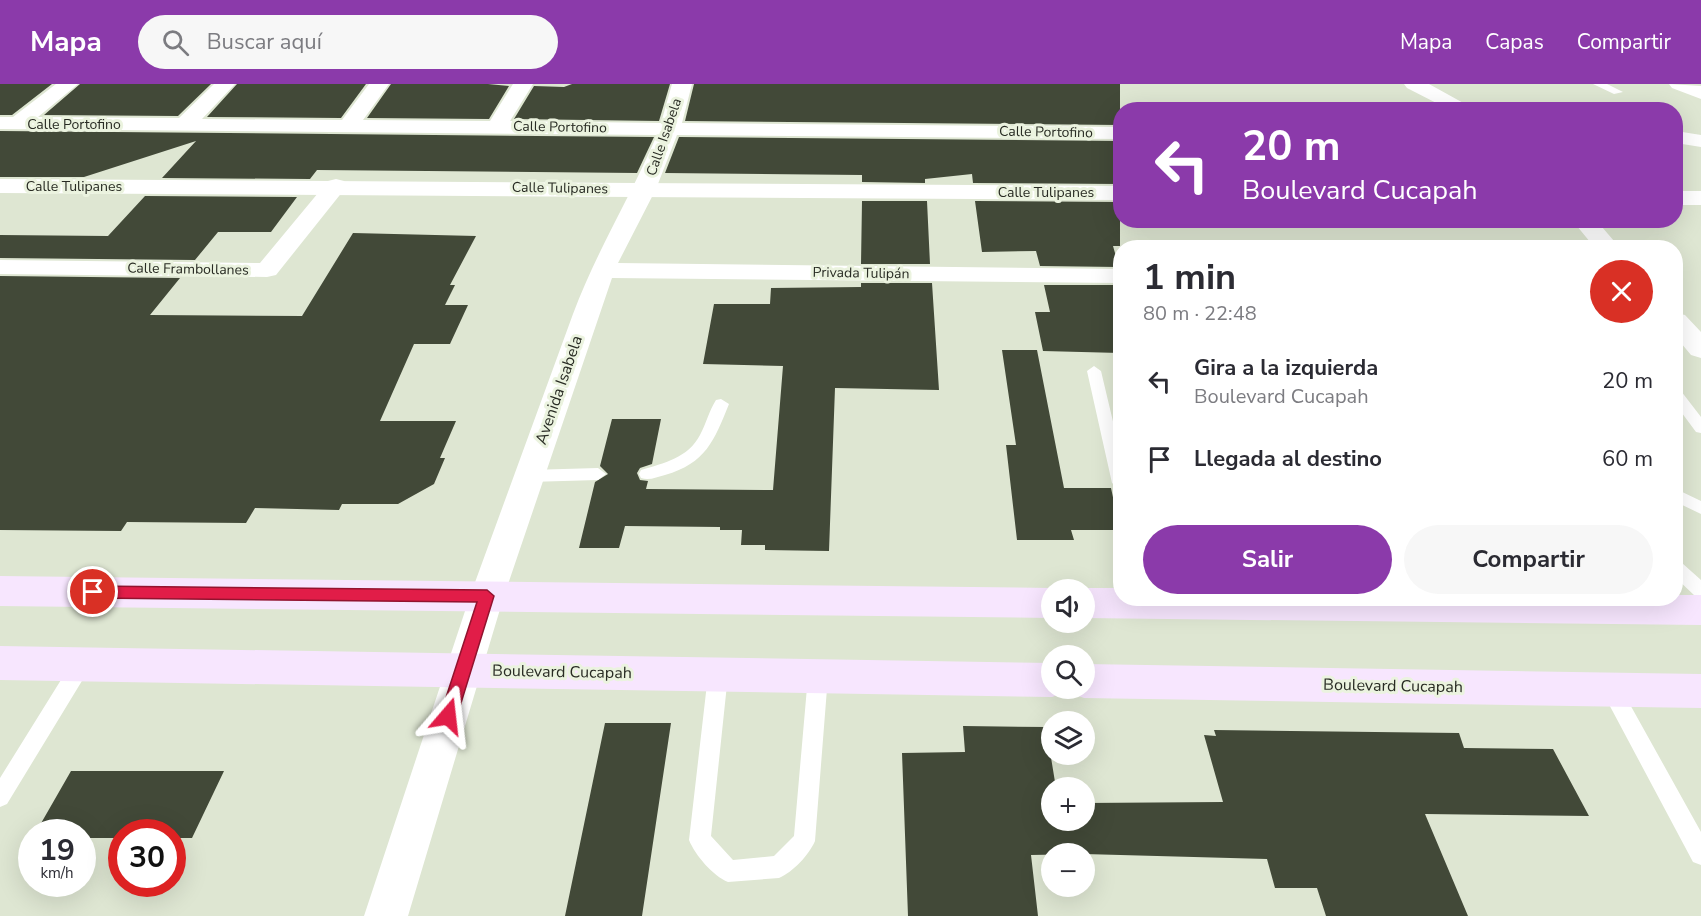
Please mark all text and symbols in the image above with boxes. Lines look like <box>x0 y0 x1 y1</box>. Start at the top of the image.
search box <box>138 15 558 69</box>
text: Mapa <box>30 23 102 61</box>
icon: search <box>159 26 192 59</box>
text: Buscar aquí <box>207 27 322 57</box>
text: Mapa <box>1400 28 1452 56</box>
text: Capas <box>1485 28 1544 56</box>
text: Compartir <box>1577 28 1671 56</box>
street label: Calle Isabela <box>642 96 686 178</box>
street label: Calle Portofino <box>27 115 121 134</box>
street label: Calle Portofino <box>513 117 607 137</box>
text: 20 m <box>1242 118 1341 175</box>
street label: Calle Portofino <box>999 122 1093 142</box>
icon: left <box>1143 126 1221 204</box>
text: Boulevard Cucapah <box>1242 172 1478 209</box>
street label: Calle Tulipanes <box>26 177 122 196</box>
street label: Calle Tulipanes <box>512 178 609 198</box>
street label: Calle Tulipanes <box>998 183 1094 202</box>
text: 1 min <box>1143 253 1236 302</box>
street label: Calle Frambollanes <box>127 258 249 280</box>
button: close <box>1590 260 1653 323</box>
street label: Privada Tulipán <box>812 263 910 283</box>
text: 80 m · 22:48 <box>1143 300 1257 327</box>
street label: Avenida Isabela <box>530 333 588 447</box>
text: Gira a la izquierda <box>1194 353 1378 383</box>
icon: left <box>1143 365 1176 398</box>
text: 20 m <box>1602 366 1653 396</box>
text: Boulevard Cucapah <box>1194 383 1369 410</box>
icon: arrive <box>1143 443 1176 476</box>
text: Llegada al destino <box>1194 444 1382 474</box>
text: 60 m <box>1602 444 1653 474</box>
button: Salir <box>1143 525 1392 594</box>
button: Compartir <box>1404 525 1653 594</box>
pin <box>67 566 118 617</box>
icon: arrive <box>76 575 109 608</box>
map controls <box>1041 579 1095 897</box>
button: sound <box>1041 579 1095 633</box>
button: search <box>1041 645 1095 699</box>
street label: Boulevard Cucapah <box>492 660 632 684</box>
street label: Boulevard Cucapah <box>1323 674 1463 698</box>
position arrow <box>416 684 480 748</box>
button: layers <box>1041 711 1095 765</box>
button: + <box>1041 777 1095 831</box>
speed limit sign: 30 <box>108 819 186 897</box>
text: 19 <box>39 830 75 871</box>
button: − <box>1041 843 1095 897</box>
text: km/h <box>40 863 74 883</box>

